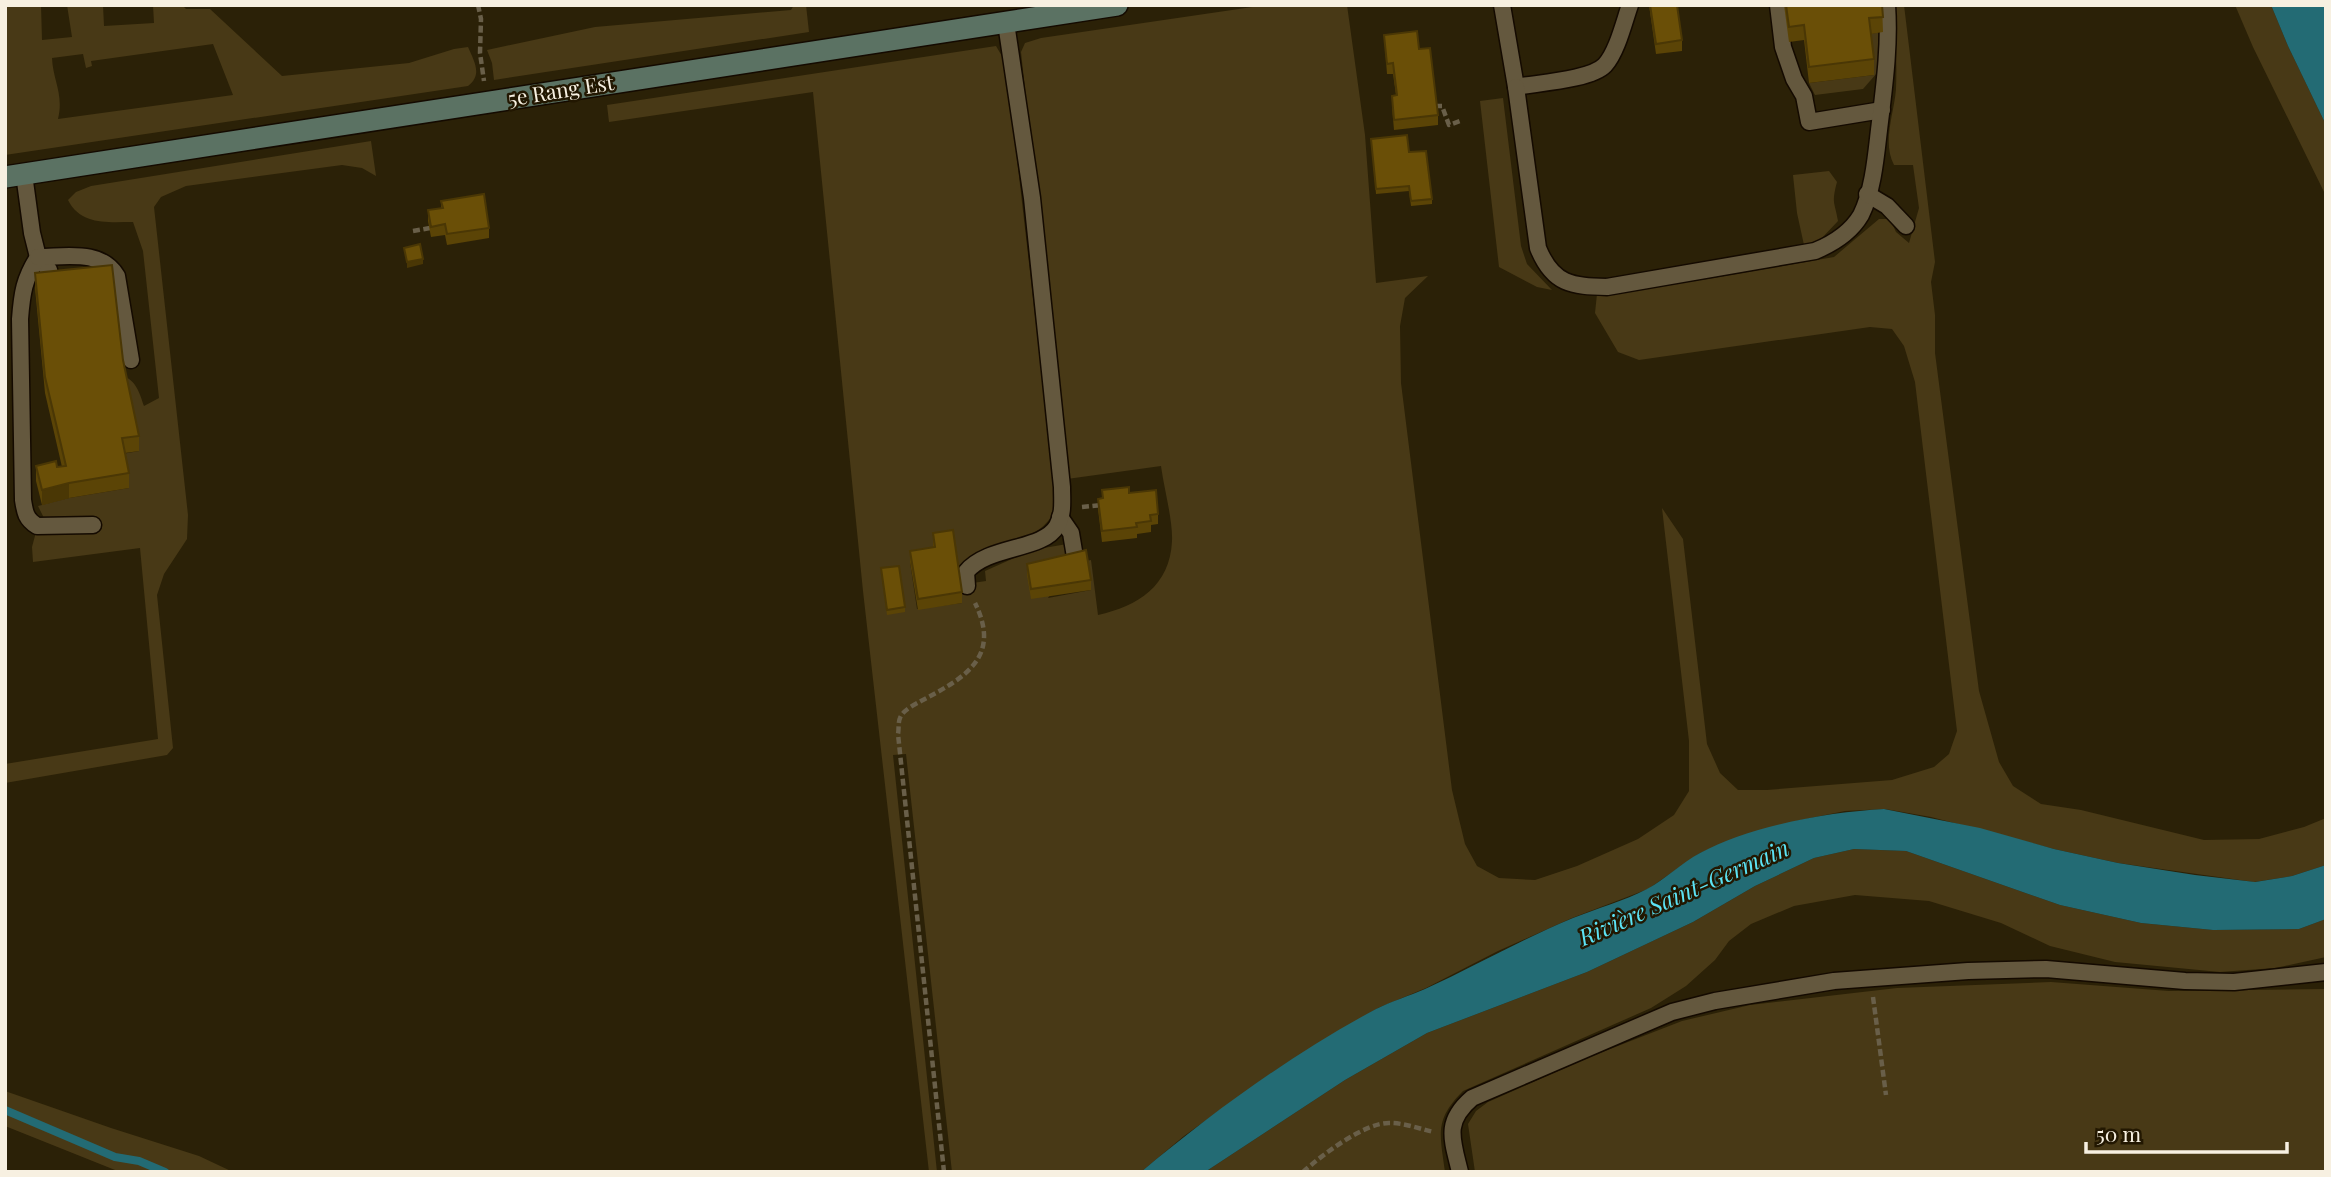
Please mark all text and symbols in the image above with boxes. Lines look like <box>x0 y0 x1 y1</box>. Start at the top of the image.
street label: 5e Rang Est <box>506 67 616 111</box>
water label: Rivière Saint-Germain <box>1572 831 1794 952</box>
scale bar <box>2086 1110 2287 1154</box>
text: 50 m <box>2096 1119 2142 1147</box>

